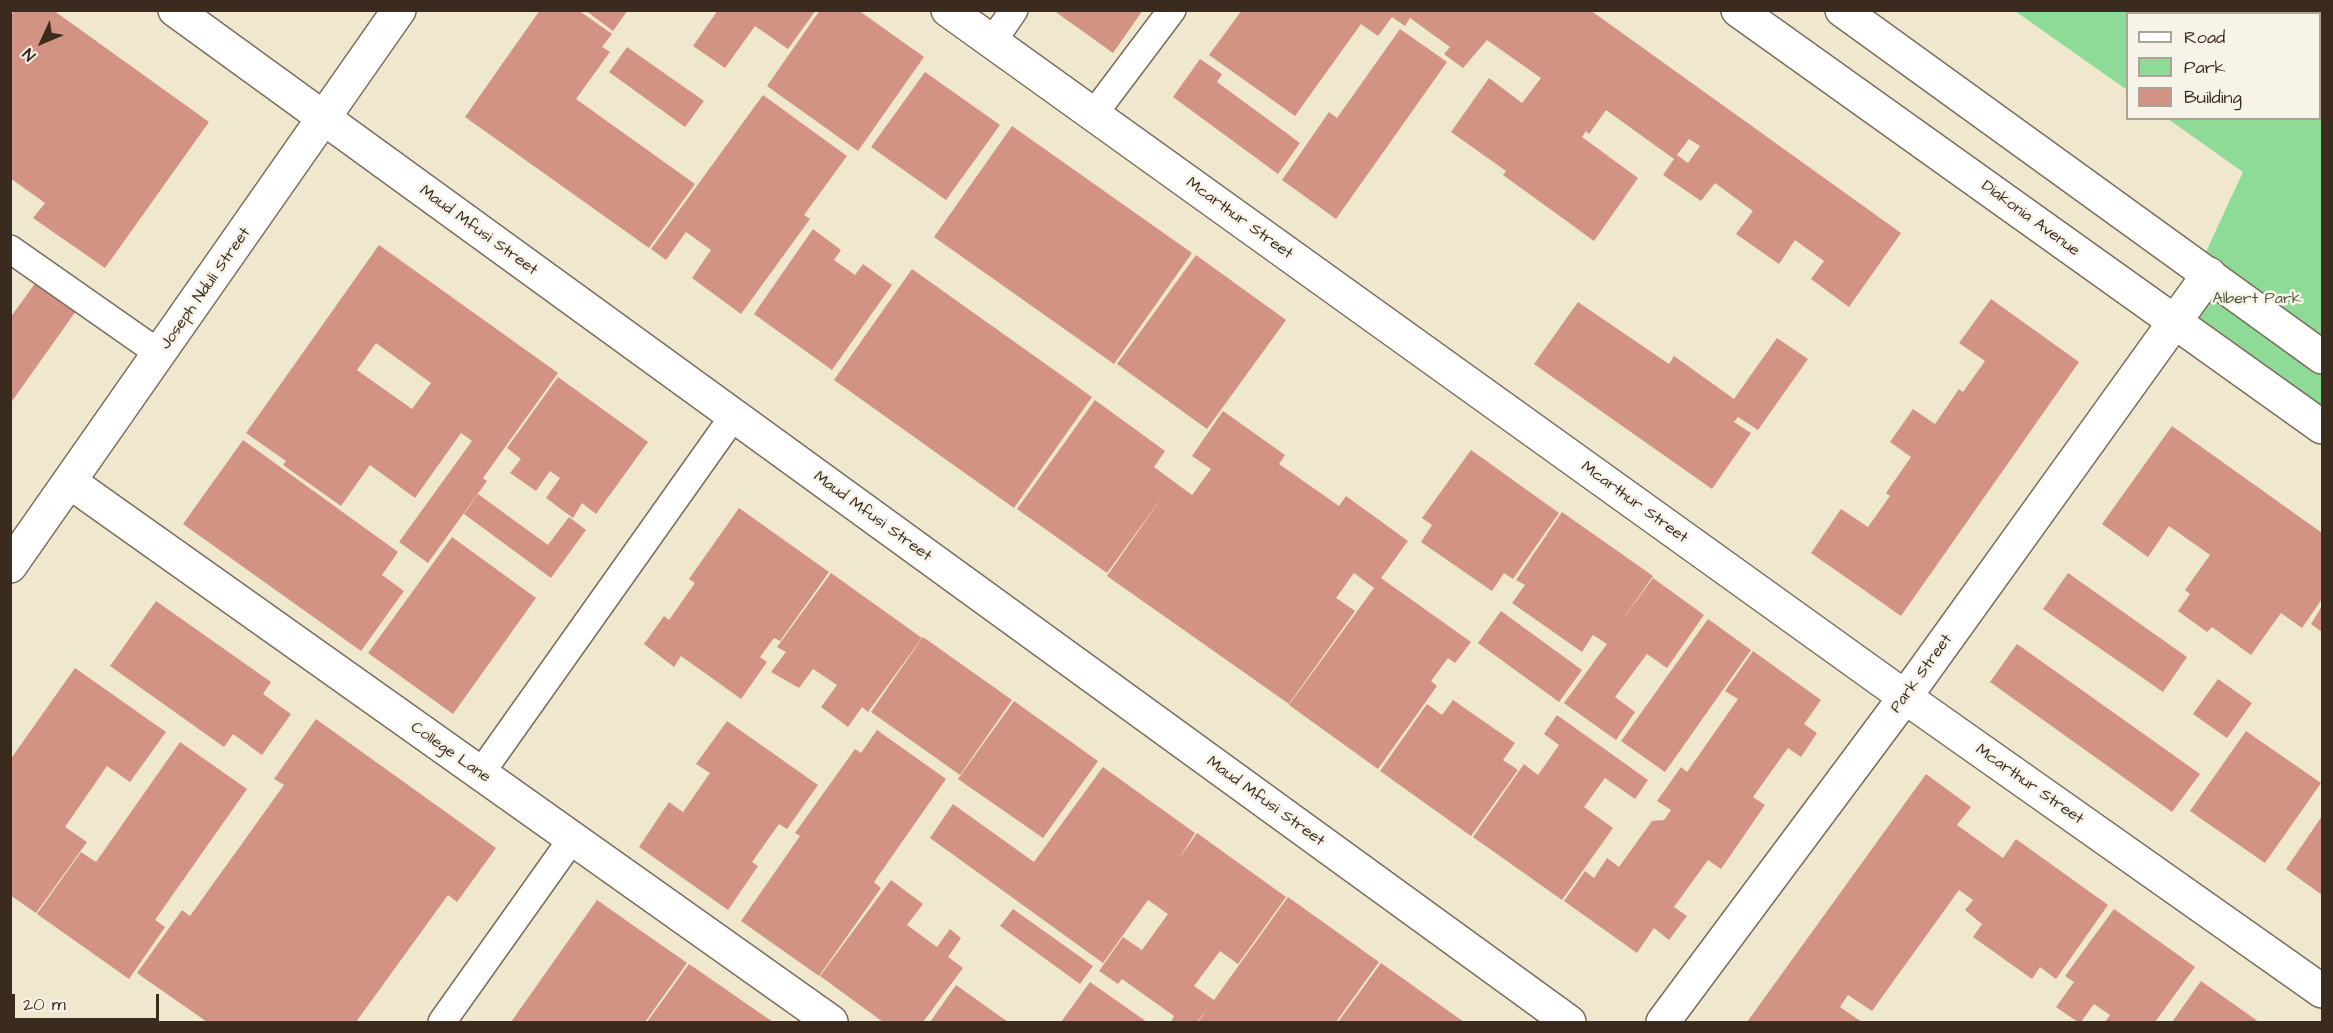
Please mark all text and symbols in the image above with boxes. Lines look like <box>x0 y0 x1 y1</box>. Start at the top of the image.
north arrow <box>12 12 72 72</box>
legend <box>2126 12 2321 120</box>
text: Road <box>2184 25 2225 50</box>
text: N <box>18 43 40 66</box>
text: Park <box>2184 55 2226 80</box>
text: Building <box>2184 85 2242 110</box>
street label: Mcarthur Street <box>1182 174 1296 264</box>
street label: Diakonia Avenue <box>1977 177 2083 261</box>
street label: Maud Mfusi Street <box>415 182 541 280</box>
street label: Joseph Nduli Street <box>157 224 255 354</box>
park label: Albert Park <box>2212 290 2302 310</box>
street label: Mcarthur Street <box>1577 458 1691 548</box>
street label: Maud Mfusi Street <box>809 468 935 566</box>
street label: Park Street <box>1887 631 1957 717</box>
street label: College Lane <box>406 718 494 788</box>
street label: Mcarthur Street <box>1971 741 2087 829</box>
street label: Maud Mfusi Street <box>1202 753 1328 851</box>
scale bar <box>15 982 162 1020</box>
text: 20 m <box>23 992 66 1017</box>

